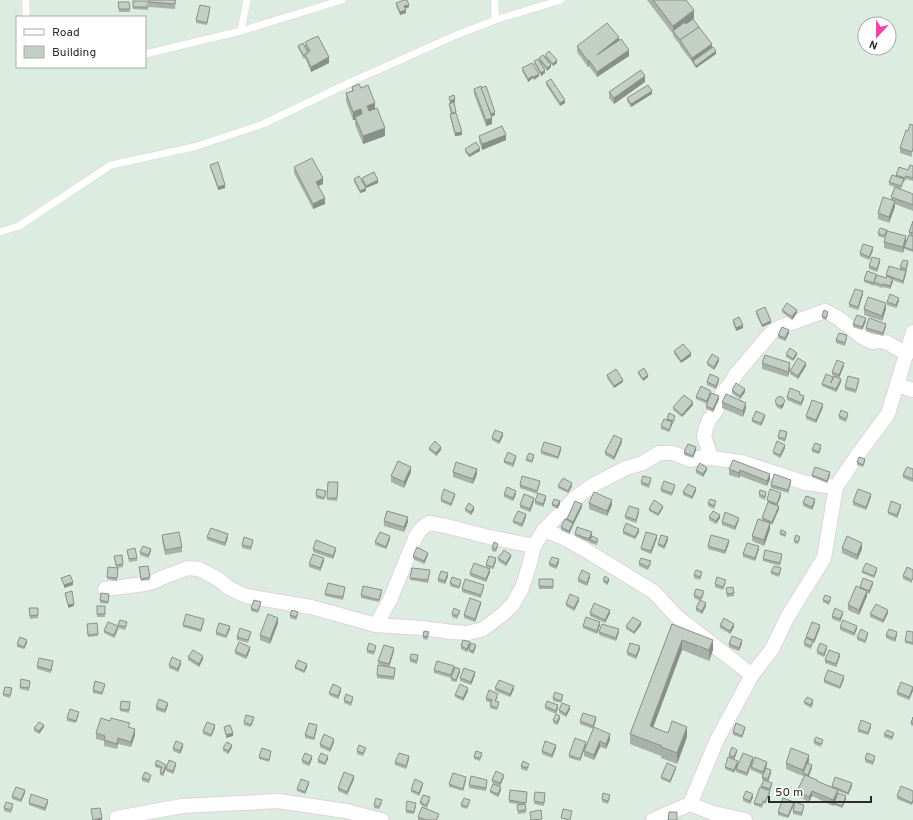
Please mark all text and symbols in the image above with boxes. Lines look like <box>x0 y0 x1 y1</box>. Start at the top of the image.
legend <box>16 16 146 68</box>
north arrow <box>857 16 897 56</box>
text: Road <box>52 25 80 41</box>
text: N <box>867 36 880 52</box>
text: Building <box>52 45 96 61</box>
scale bar <box>769 778 871 804</box>
text: 50 m <box>775 785 803 801</box>

